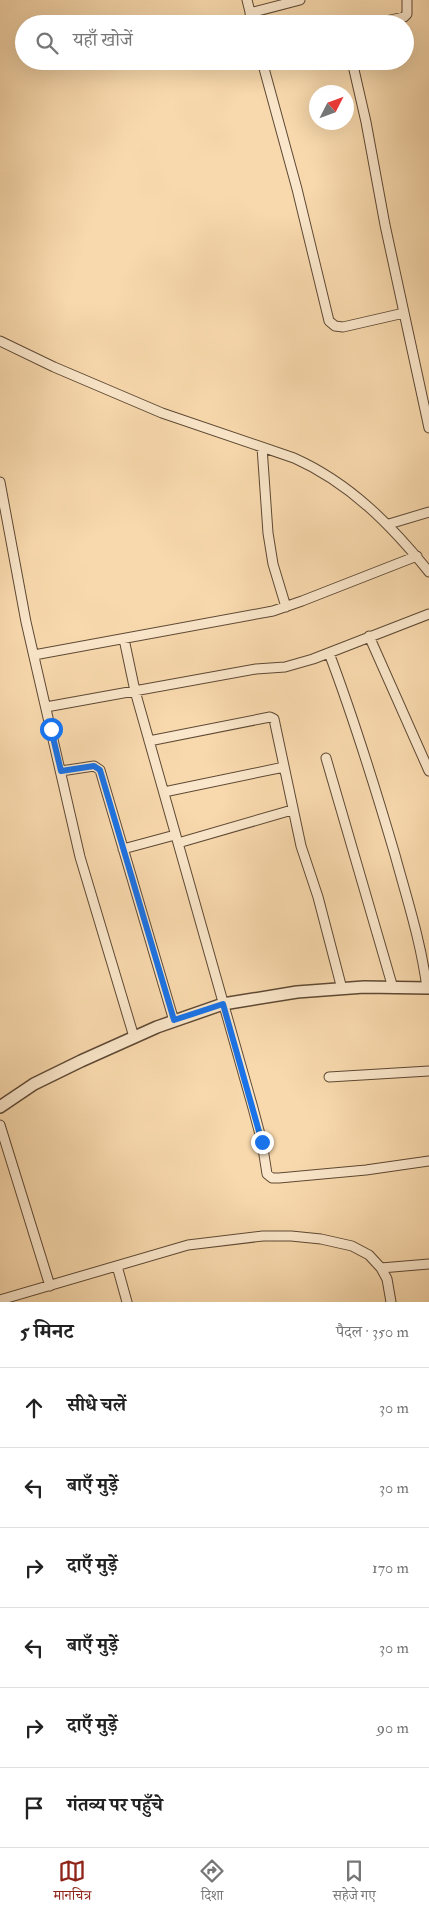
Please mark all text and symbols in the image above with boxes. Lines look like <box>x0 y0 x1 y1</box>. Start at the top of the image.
search box <box>15 15 414 70</box>
text: यहाँ खोजें <box>73 28 133 52</box>
icon: search <box>33 29 61 57</box>
north arrow <box>309 85 354 130</box>
route start <box>40 718 63 741</box>
route end <box>251 1131 274 1154</box>
text: 5 मिनट <box>20 1318 73 1345</box>
text: पैदल · 350 m <box>336 1322 409 1342</box>
text: सीधे चलें <box>67 1393 126 1417</box>
icon: ahead <box>20 1394 48 1422</box>
text: 30 m <box>379 1398 409 1418</box>
text: बाएँ मुड़ें <box>67 1473 118 1497</box>
icon: left <box>20 1474 48 1502</box>
text: 30 m <box>379 1478 409 1498</box>
text: दाएँ मुड़ें <box>67 1553 118 1577</box>
icon: right <box>20 1554 48 1582</box>
text: 170 m <box>372 1558 409 1578</box>
text: बाएँ मुड़ें <box>67 1633 118 1657</box>
icon: left <box>20 1634 48 1662</box>
text: 30 m <box>379 1638 409 1658</box>
text: दाएँ मुड़ें <box>67 1713 118 1737</box>
icon: right <box>20 1714 48 1742</box>
text: 90 m <box>377 1718 409 1738</box>
text: गंतव्य पर पहुँचे <box>67 1793 163 1817</box>
icon: arrive <box>20 1794 48 1822</box>
tab: मानचित्र <box>53 1857 91 1909</box>
tab: दिशा <box>198 1857 226 1909</box>
tab: सहेजे गए <box>333 1857 376 1909</box>

